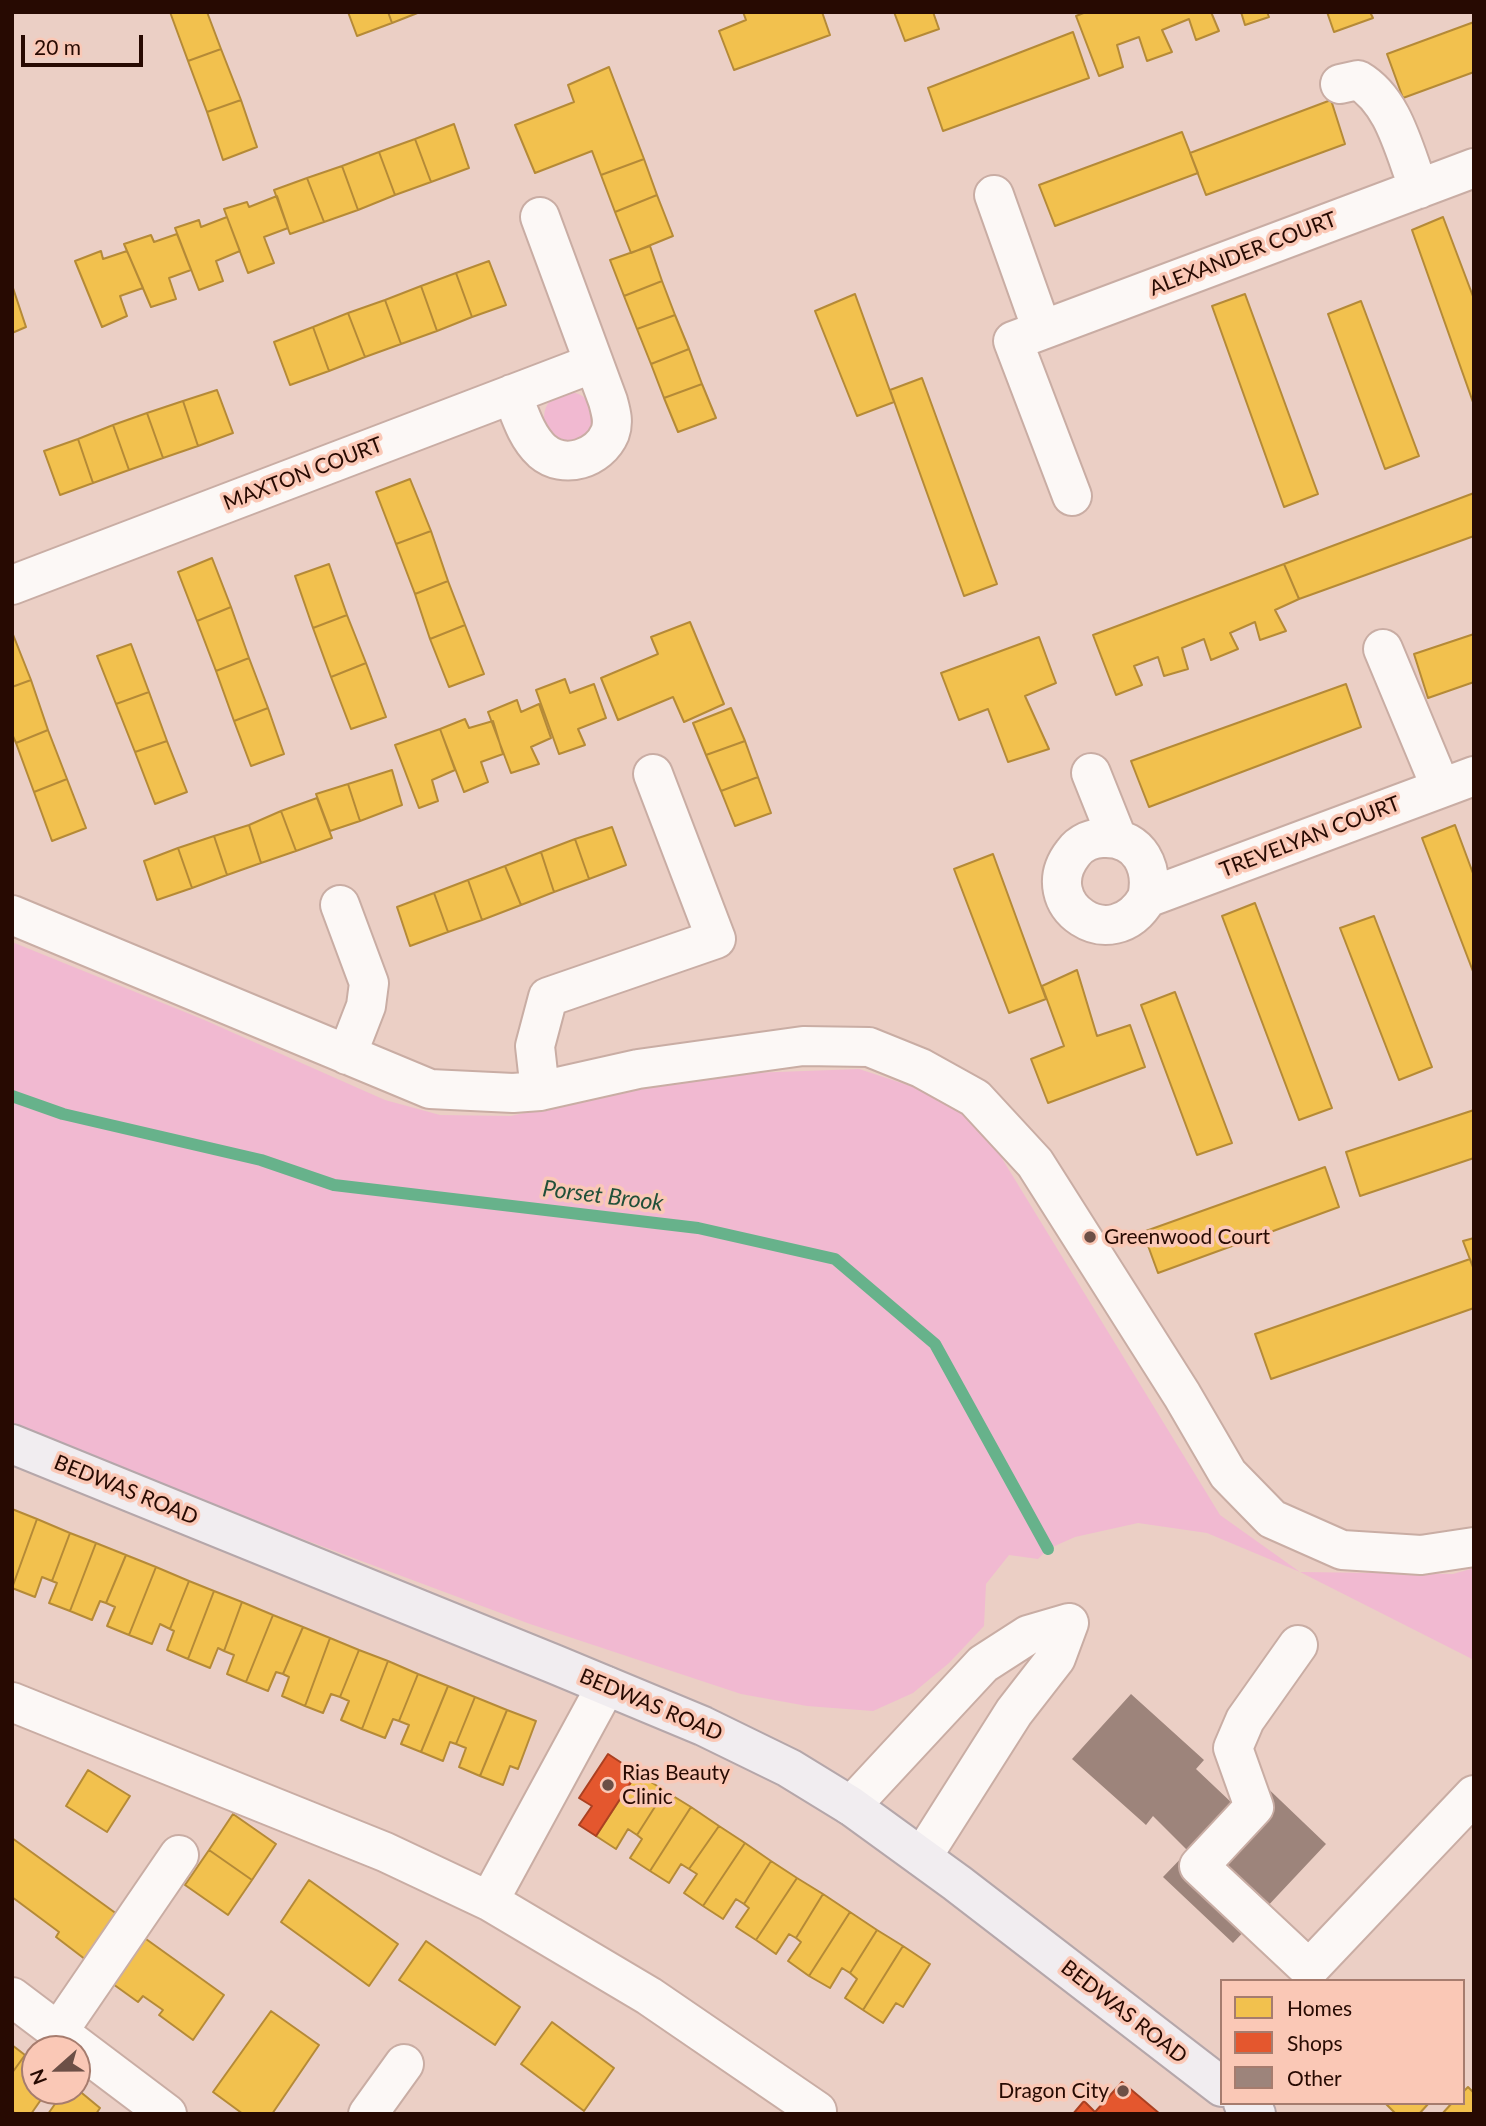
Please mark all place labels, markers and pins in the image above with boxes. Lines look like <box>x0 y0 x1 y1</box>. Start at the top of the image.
place label: Greenwood Court <box>1104 1224 1270 1250</box>
marker: Greenwood Court <box>1082 1229 1098 1245</box>
place label: Rias Beauty Clinic <box>622 1760 730 1810</box>
marker: Rias Beauty Clinic <box>600 1777 616 1793</box>
place label: Dragon City <box>998 2078 1109 2104</box>
marker: Dragon City <box>1115 2083 1131 2099</box>

